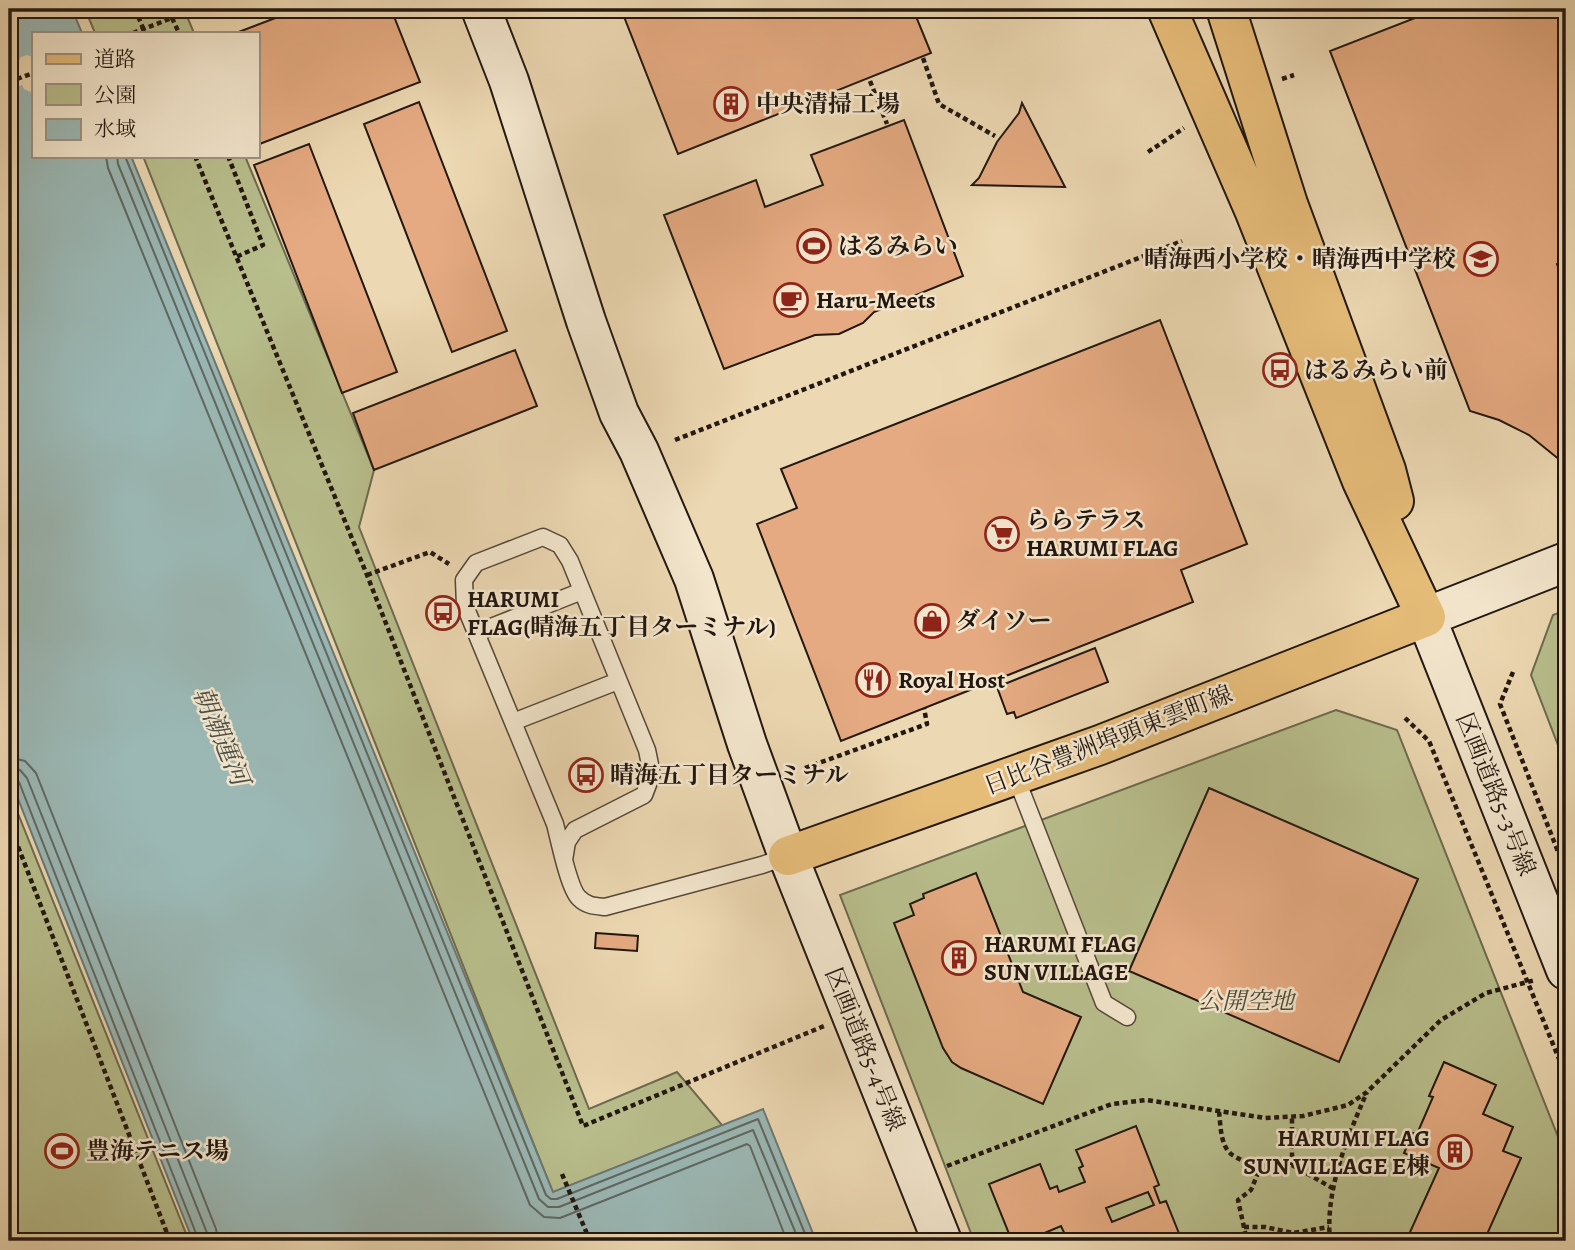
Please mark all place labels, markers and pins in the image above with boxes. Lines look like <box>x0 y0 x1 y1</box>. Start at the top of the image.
building icon: 中央清掃工場 <box>712 85 750 123</box>
place label: 中央清掃工場 <box>756 88 900 120</box>
sports icon: はるみらい <box>795 227 833 265</box>
place label: はるみらい <box>838 230 958 262</box>
school or university icon: 晴海西小学校・晴海西中学校 <box>1462 240 1500 278</box>
place label: 晴海西小学校・晴海西中学校 <box>1144 243 1456 275</box>
cafe icon: Haru-Meets <box>772 281 810 319</box>
place label: Haru-Meets <box>816 284 936 316</box>
bus stop icon: はるみらい前 <box>1261 351 1299 389</box>
place label: はるみらい前 <box>1304 354 1448 386</box>
place label: ららテラス HARUMI FLAG <box>1026 504 1179 564</box>
supermarket icon: ららテラス HARUMI FLAG <box>983 515 1021 553</box>
place label: HARUMI FLAG(晴海五丁目ターミナル) <box>467 583 776 643</box>
bus stop icon: HARUMI FLAG(晴海五丁目ターミナル) <box>424 594 462 632</box>
shop icon: ダイソー <box>913 602 951 640</box>
place label: ダイソー <box>956 605 1052 637</box>
restaurant icon: Royal Host <box>854 661 892 699</box>
place label: Royal Host <box>898 664 1005 696</box>
bus stop icon: 晴海五丁目ターミナル <box>567 756 605 794</box>
place label: 晴海五丁目ターミナル <box>610 759 849 791</box>
place label: HARUMI FLAG SUN VILLAGE <box>984 928 1137 988</box>
building icon: HARUMI FLAG SUN VILLAGE <box>940 939 978 977</box>
place label: HARUMI FLAG SUN VILLAGE E棟 <box>1243 1122 1430 1182</box>
sports icon: 豊海テニス場 <box>43 1132 81 1170</box>
building icon: HARUMI FLAG SUN VILLAGE E棟 <box>1436 1133 1474 1171</box>
place label: 豊海テニス場 <box>86 1135 229 1167</box>

